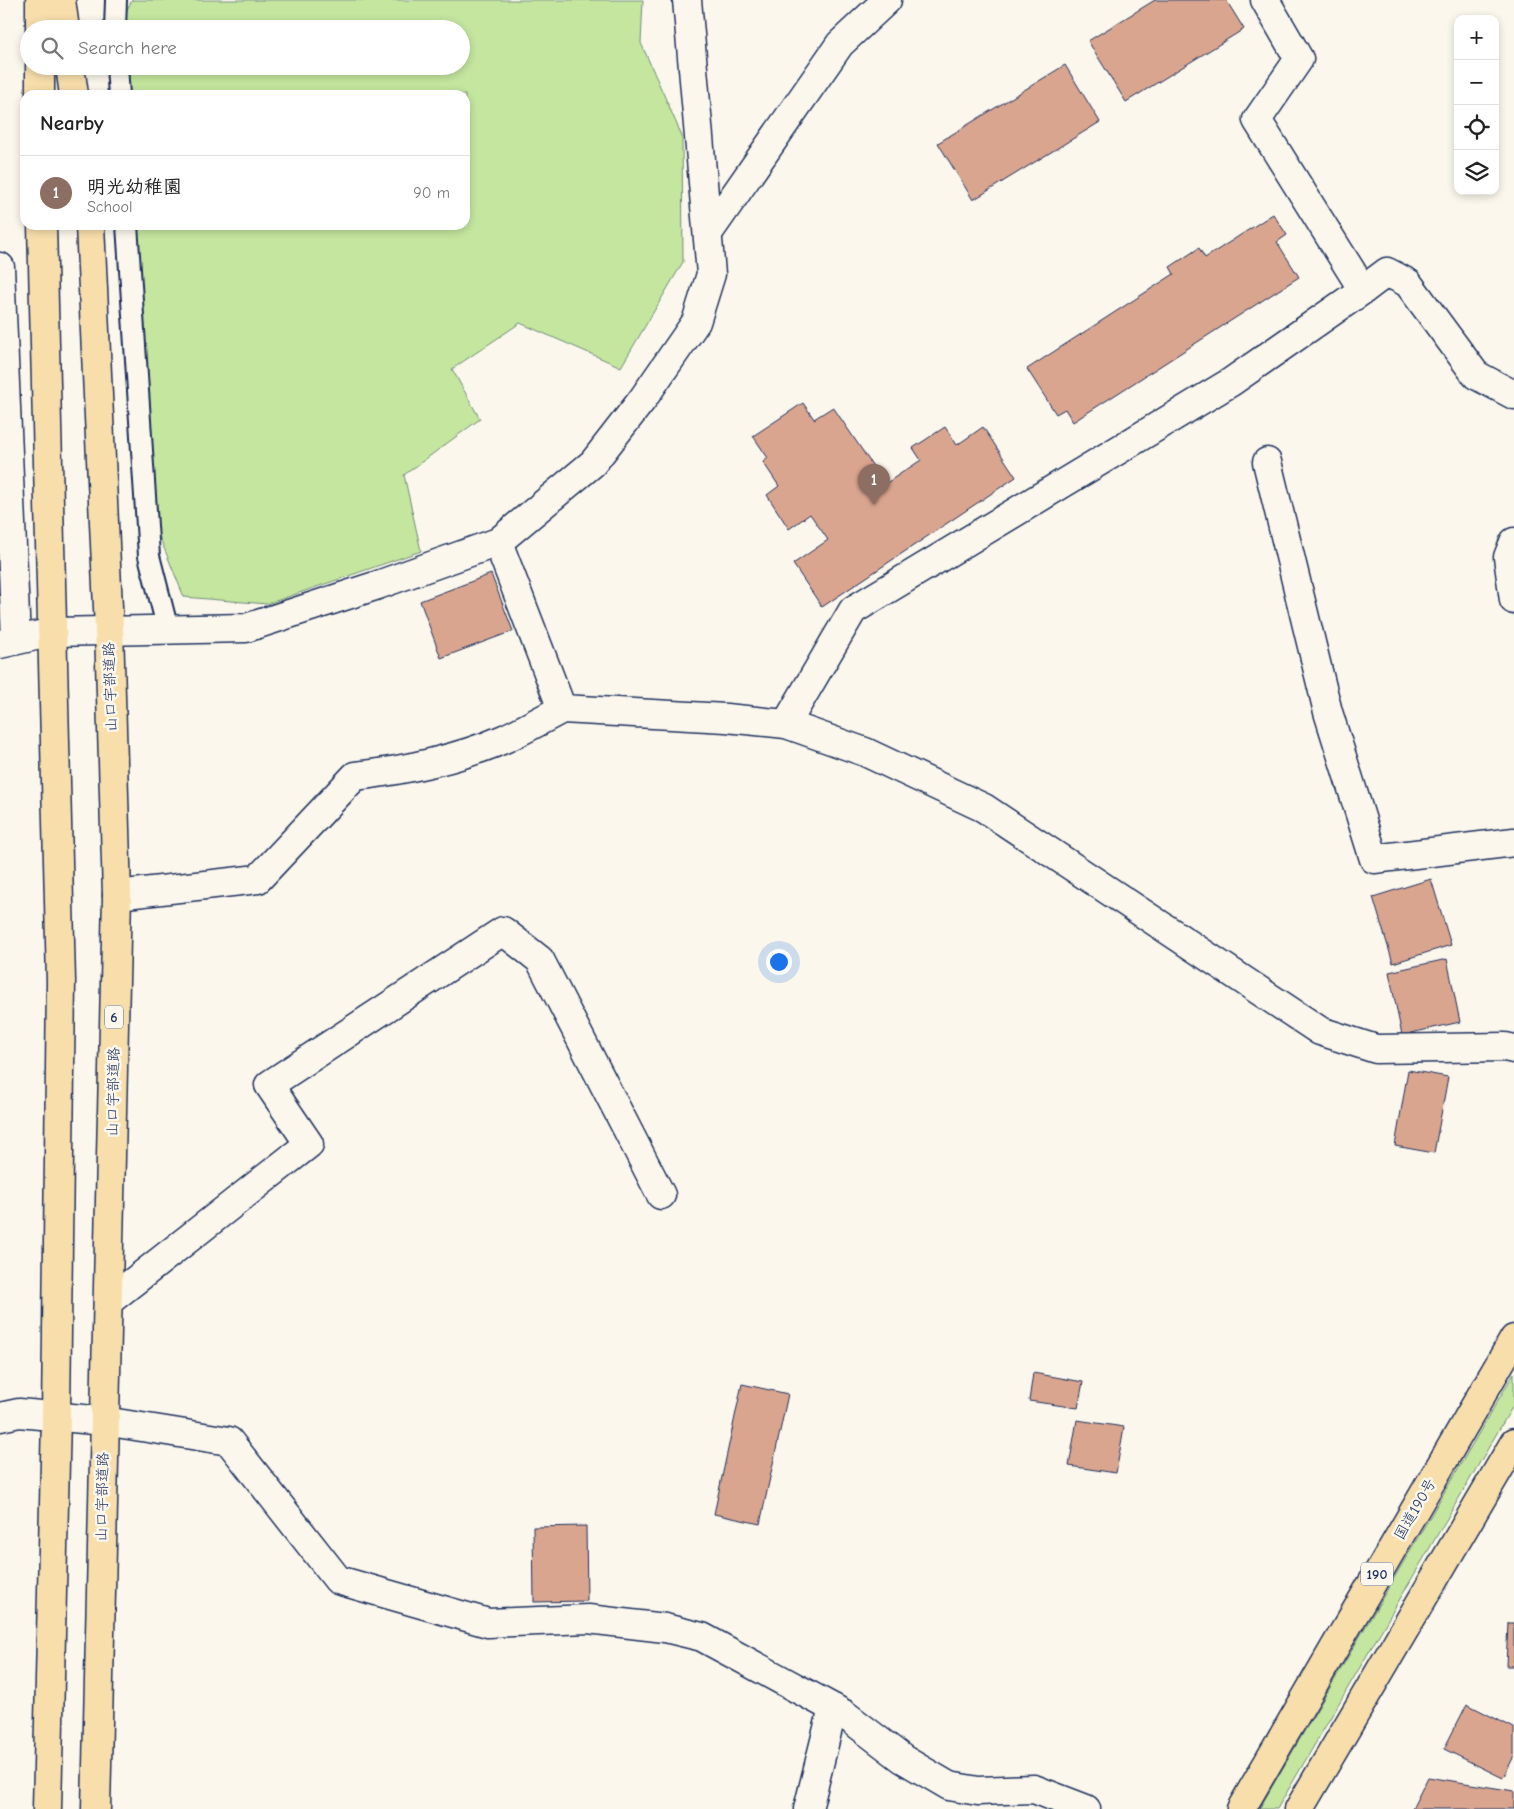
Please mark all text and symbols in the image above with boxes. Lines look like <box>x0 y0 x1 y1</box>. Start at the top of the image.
map controls <box>1454 15 1499 195</box>
button: + <box>1454 15 1499 60</box>
search box <box>20 20 470 75</box>
icon: search <box>38 34 66 62</box>
text: Search here <box>78 37 177 59</box>
button: − <box>1454 60 1499 105</box>
button: locate <box>1454 105 1499 150</box>
text: Nearby <box>40 111 104 135</box>
button: layers <box>1454 150 1499 195</box>
text: 明光幼稚園 <box>87 176 182 198</box>
text: 1 <box>53 184 59 202</box>
text: 90 m <box>413 184 450 202</box>
text: School <box>87 198 133 216</box>
pin: 1 <box>858 464 890 505</box>
street label: 山口宇部道路 <box>99 642 121 732</box>
your location <box>766 949 792 975</box>
road number: 6 <box>105 1006 123 1028</box>
street label: 山口宇部道路 <box>103 1047 123 1137</box>
street label: 山口宇部道路 <box>92 1452 112 1542</box>
street label: 国道190号 <box>1390 1475 1440 1543</box>
road number: 190 <box>1361 1562 1393 1586</box>

